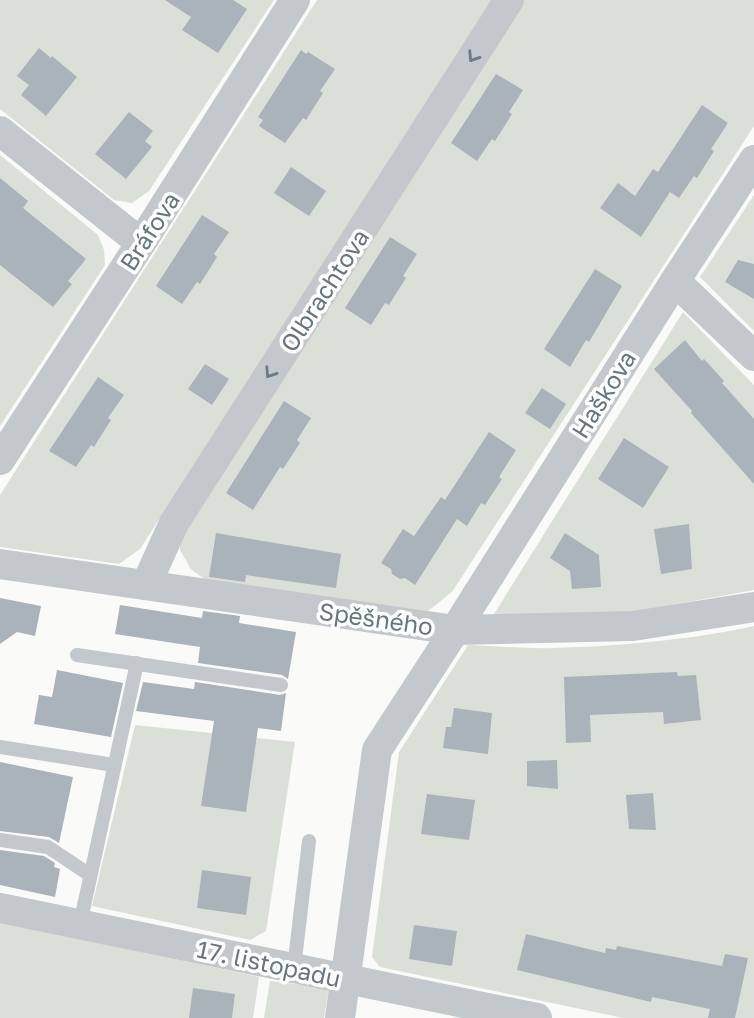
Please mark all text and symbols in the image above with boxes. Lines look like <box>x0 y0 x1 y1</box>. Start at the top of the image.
one-way arrow <box>468 50 481 63</box>
street label: Bráfova <box>113 186 185 276</box>
street label: Olbrachtova <box>274 223 374 357</box>
street label: Haškova <box>565 345 641 443</box>
one-way arrow <box>266 365 279 378</box>
street label: Spěšného <box>317 596 435 640</box>
street label: 17. listopadu <box>195 934 343 992</box>

